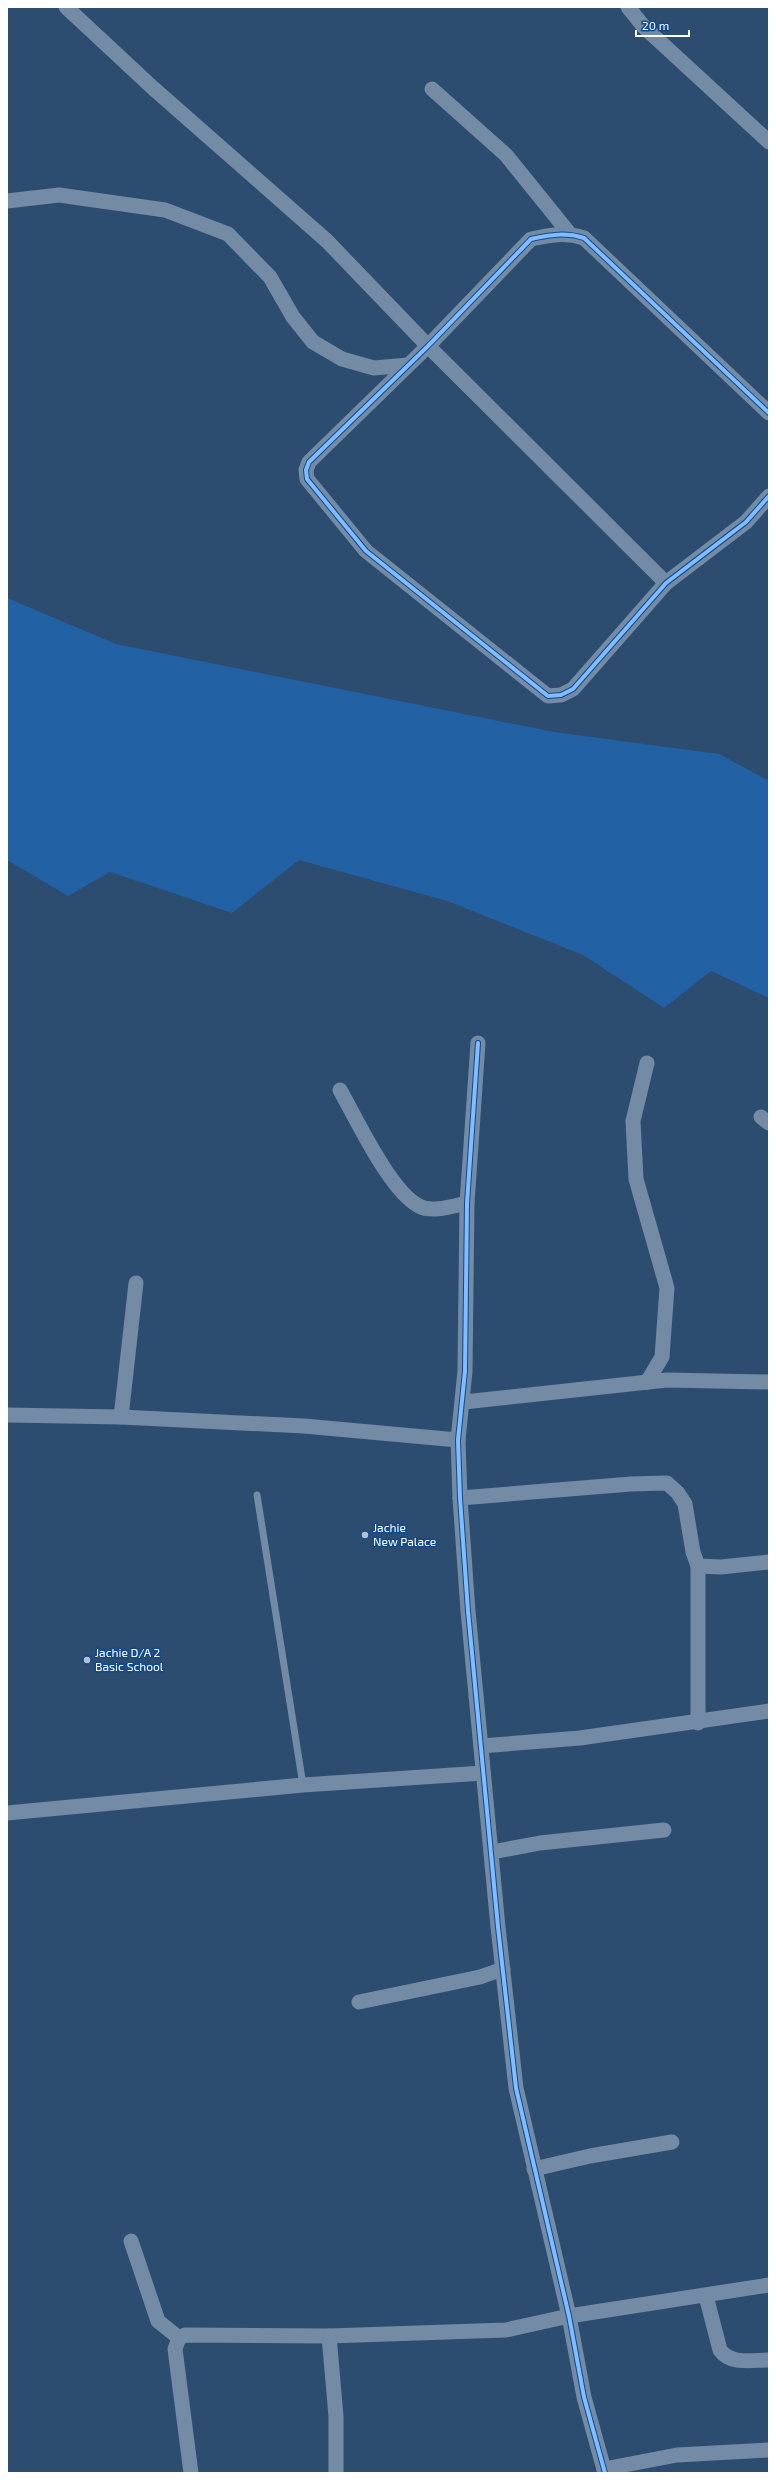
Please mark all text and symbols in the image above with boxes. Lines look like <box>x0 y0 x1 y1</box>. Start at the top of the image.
scale bar <box>636 12 689 38</box>
text: 20 m <box>642 18 669 32</box>
place label: Jachie New Palace <box>373 1520 436 1548</box>
marker: Jachie New Palace <box>360 1530 370 1540</box>
place label: Jachie D/A 2 Basic School <box>95 1645 164 1673</box>
marker: Jachie D/A 2 Basic School <box>82 1655 92 1665</box>

